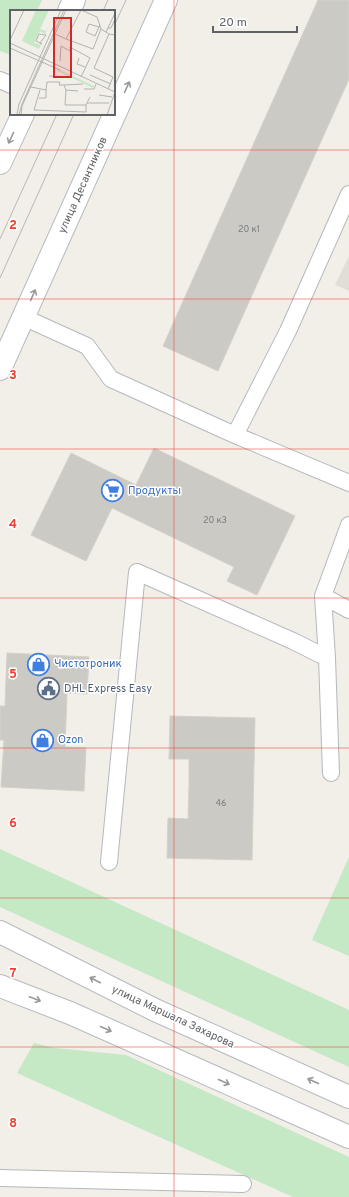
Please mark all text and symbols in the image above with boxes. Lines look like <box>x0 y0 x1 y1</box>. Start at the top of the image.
scale bar <box>213 8 297 34</box>
inset map <box>10 10 115 115</box>
text: 20 m <box>219 15 247 31</box>
one-way arrow <box>124 82 131 94</box>
one-way arrow <box>7 132 14 144</box>
street label: улица Десантников <box>55 134 111 236</box>
text: 2 <box>9 218 17 234</box>
house number: 20 к1 <box>238 224 260 235</box>
one-way arrow <box>30 290 37 302</box>
text: 3 <box>9 368 17 384</box>
supermarket icon: Продукты <box>99 478 125 504</box>
place label: Продукты <box>128 484 181 498</box>
house number: 20 к3 <box>203 515 227 526</box>
text: 4 <box>9 517 17 533</box>
shop icon: Чистотроник <box>26 651 52 677</box>
place label: Чистотроник <box>54 657 122 671</box>
text: 5 <box>9 667 17 683</box>
public building icon: DHL Express Easy <box>35 676 61 702</box>
place label: DHL Express Easy <box>64 682 152 696</box>
shop icon: Ozon <box>30 727 56 753</box>
place label: Ozon <box>58 733 84 747</box>
house number: 46 <box>216 798 226 809</box>
text: 6 <box>9 816 17 832</box>
text: 7 <box>10 966 17 982</box>
one-way arrow <box>89 976 101 983</box>
street label: улица Маршала Захарова <box>109 982 237 1052</box>
one-way arrow <box>29 996 41 1004</box>
one-way arrow <box>99 1026 111 1033</box>
one-way arrow <box>308 1077 320 1085</box>
one-way arrow <box>218 1079 230 1086</box>
text: 8 <box>9 1116 17 1132</box>

